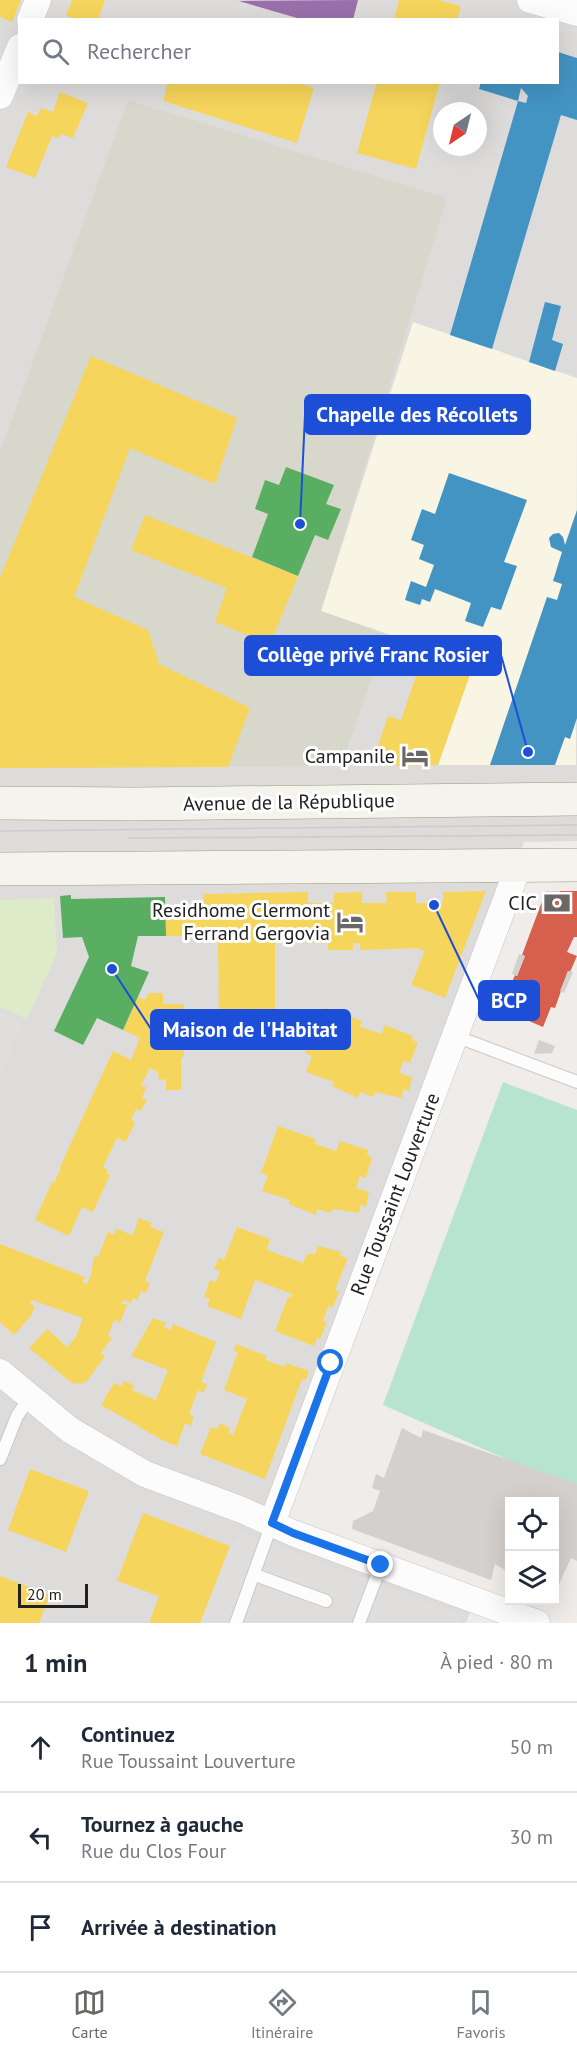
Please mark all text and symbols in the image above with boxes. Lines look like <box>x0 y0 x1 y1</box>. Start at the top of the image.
search box <box>18 18 559 84</box>
icon: search <box>39 35 72 68</box>
text: Rechercher <box>87 37 191 65</box>
north arrow <box>433 102 487 156</box>
callout: Chapelle des Récollets <box>305 395 530 434</box>
text: Chapelle des Récollets <box>316 401 518 428</box>
callout: Collège privé Franc Rosier <box>245 636 501 675</box>
text: Collège privé Franc Rosier <box>257 641 490 668</box>
hotel icon: Campanile <box>400 741 430 771</box>
place label: Campanile <box>305 743 395 769</box>
street label: Avenue de la République <box>183 787 395 817</box>
bank icon: CIC <box>542 888 572 918</box>
place label: CIC <box>508 890 537 916</box>
place label: Residhome Clermont Ferrand Gergovia <box>152 897 330 946</box>
hotel icon: Residhome Clermont Ferrand Gergovia <box>335 907 365 937</box>
callout: BCP <box>479 981 539 1020</box>
text: BCP <box>491 987 527 1014</box>
callout: Maison de l'Habitat <box>151 1010 350 1049</box>
text: Maison de l'Habitat <box>163 1016 338 1043</box>
street label: Rue Toussaint Louverture <box>344 1089 446 1299</box>
route start <box>317 1349 343 1375</box>
map controls <box>505 1497 559 1605</box>
button: locate <box>505 1497 559 1551</box>
route end <box>367 1551 393 1577</box>
button: layers <box>505 1551 559 1605</box>
scale bar <box>18 1581 88 1608</box>
text: 20 m <box>27 1584 62 1604</box>
text: 1 min <box>24 1646 87 1679</box>
text: À pied · 80 m <box>440 1649 553 1675</box>
text: Continuez <box>81 1720 175 1748</box>
icon: ahead <box>24 1731 57 1764</box>
text: 50 m <box>510 1734 553 1760</box>
text: Rue Toussaint Louverture <box>81 1748 296 1774</box>
text: Tournez à gauche <box>81 1810 244 1838</box>
icon: left <box>24 1821 57 1854</box>
text: 30 m <box>510 1824 553 1850</box>
text: Rue du Clos Four <box>81 1838 226 1864</box>
icon: arrive <box>24 1911 57 1944</box>
text: Arrivée à destination <box>81 1913 277 1941</box>
tab: Carte <box>72 1986 108 2042</box>
tab: Itinéraire <box>251 1986 313 2042</box>
tab: Favoris <box>457 1986 505 2042</box>

